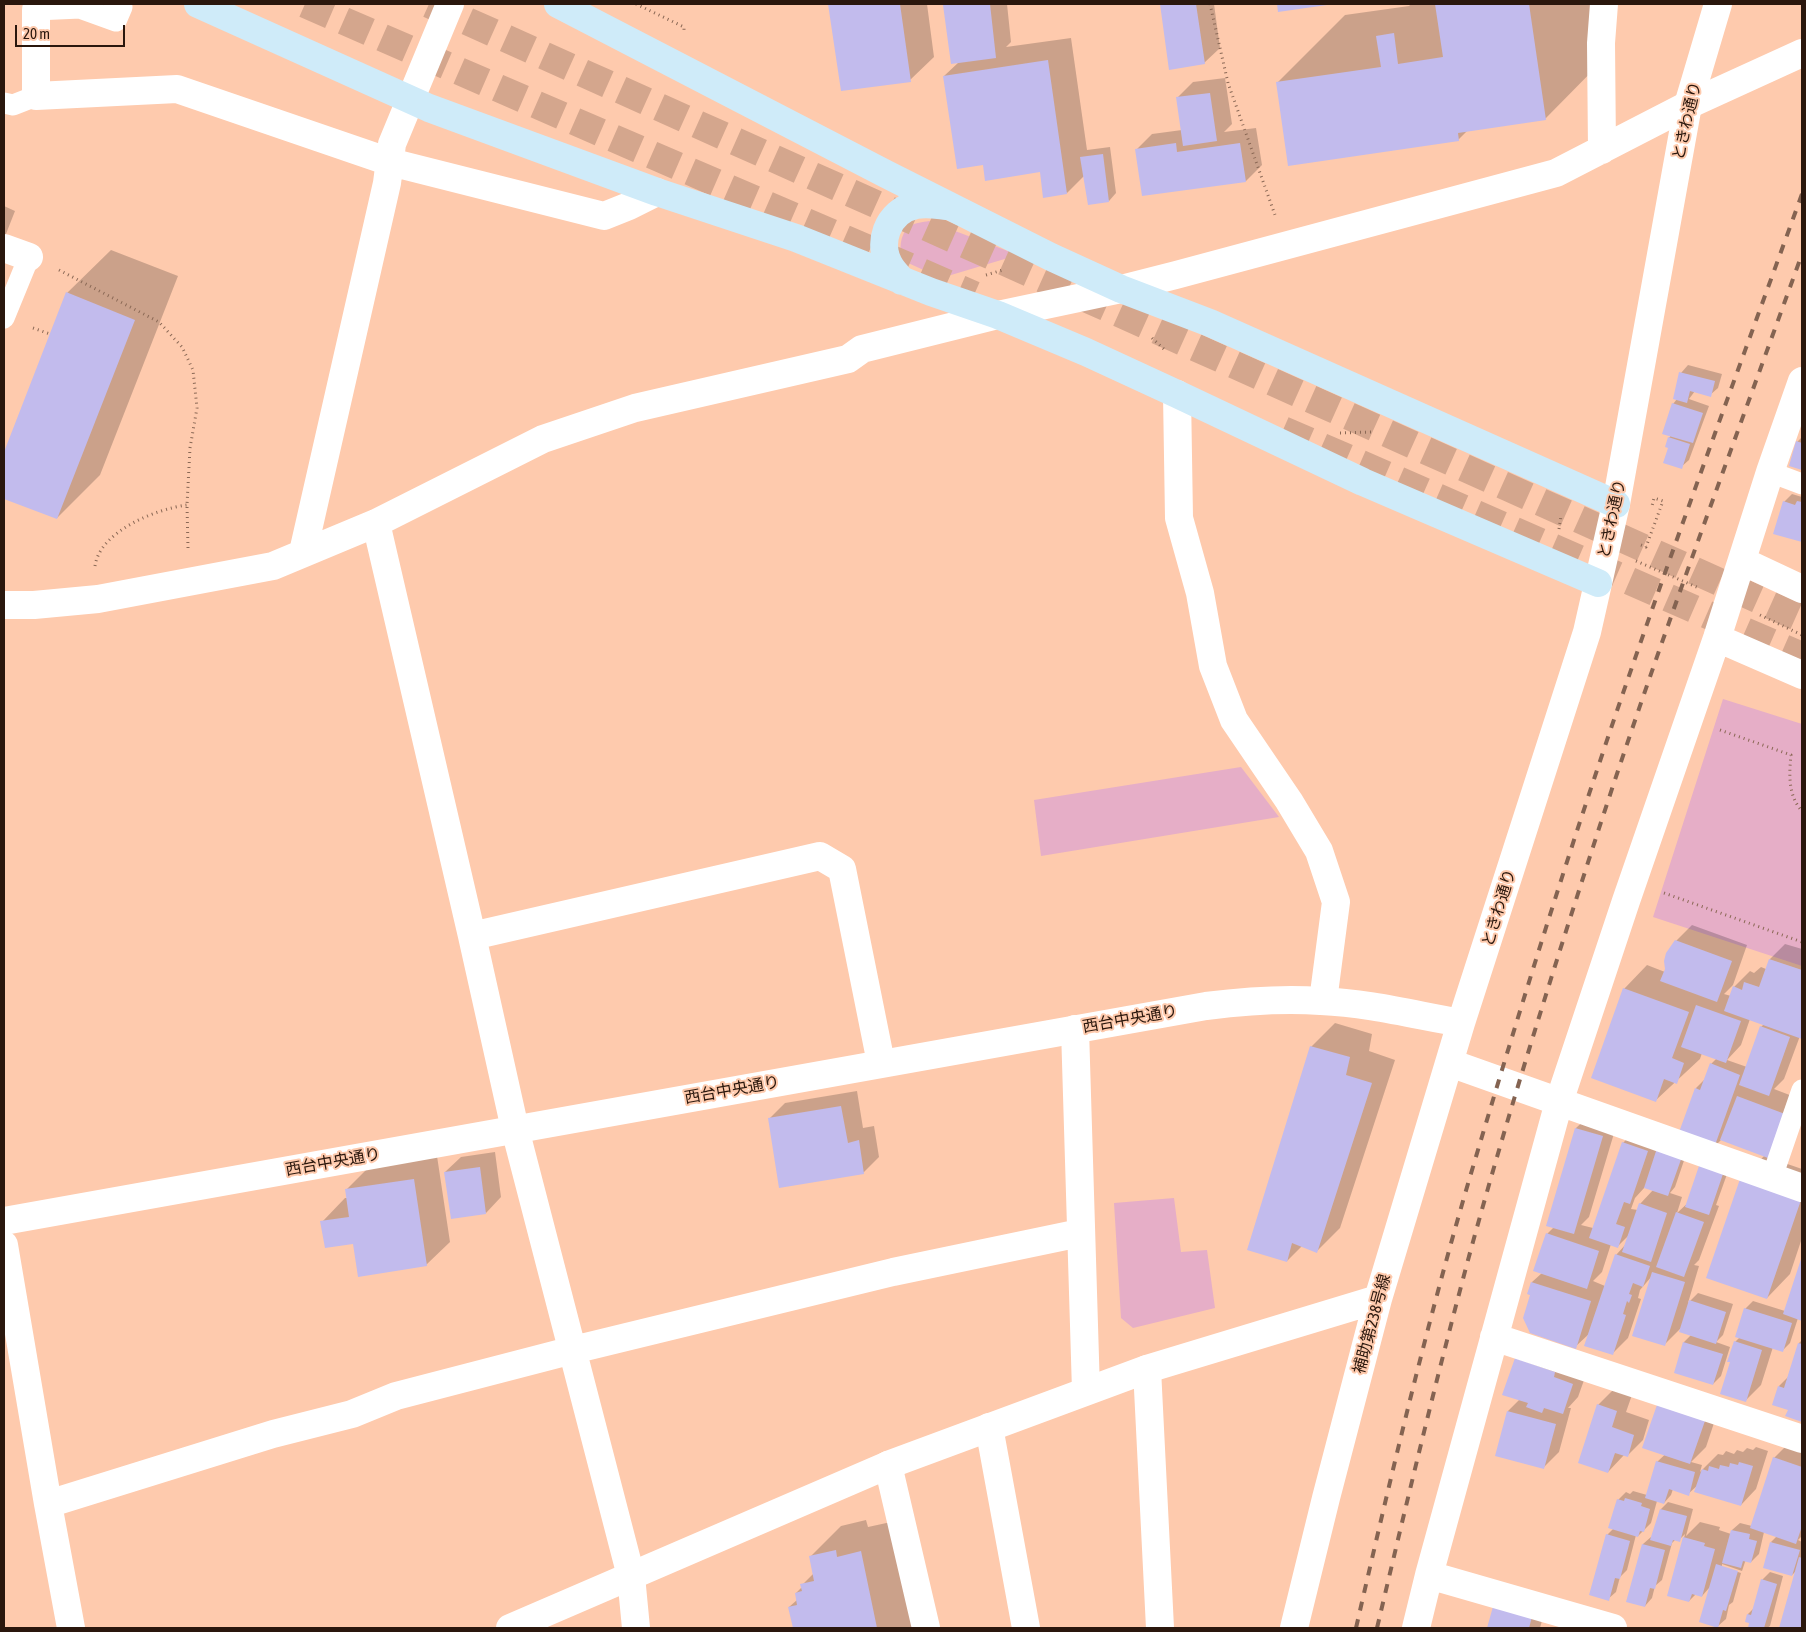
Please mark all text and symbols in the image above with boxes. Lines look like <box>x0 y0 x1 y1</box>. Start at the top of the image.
scale bar <box>18 15 128 47</box>
text: 20 m <box>23 25 50 42</box>
street label: ときわ通り <box>1669 80 1705 162</box>
street label: ときわ通り <box>1594 478 1630 560</box>
street label: ときわ通り <box>1478 867 1520 949</box>
street label: 西台中央通り <box>1081 1001 1179 1037</box>
street label: 西台中央通り <box>683 1072 781 1108</box>
street label: 西台中央通り <box>284 1144 382 1180</box>
street label: 補助第238号線 <box>1349 1272 1395 1376</box>

